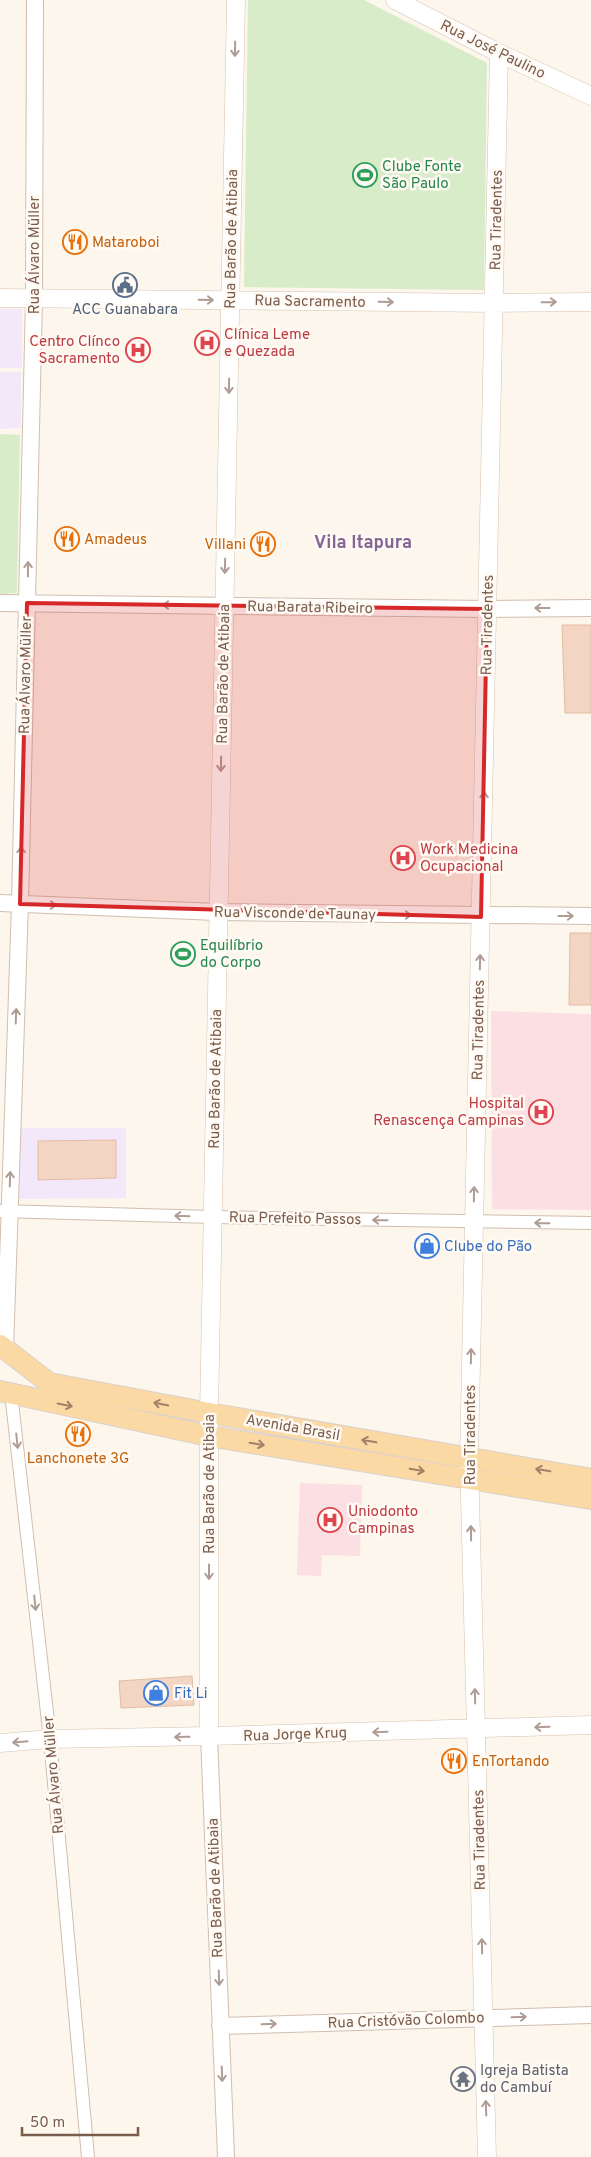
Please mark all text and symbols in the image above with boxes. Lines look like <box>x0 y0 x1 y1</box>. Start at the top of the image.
street label: Rua José Paulino <box>437 17 548 84</box>
one-way arrow <box>230 40 240 56</box>
place label: Clube Fonte São Paulo <box>382 158 462 194</box>
sports icon: Clube Fonte São Paulo <box>352 162 378 188</box>
street label: Rua Barão de Atibaia <box>222 169 243 309</box>
street label: Rua Tiradentes <box>487 170 508 271</box>
street label: Rua Álvaro Müller <box>25 196 45 314</box>
restaurant icon: Mataroboi <box>62 229 88 255</box>
place label: Mataroboi <box>92 234 160 253</box>
public building icon: ACC Guanabara <box>112 272 138 298</box>
street label: Rua Sacramento <box>254 292 366 313</box>
one-way arrow <box>198 295 214 305</box>
one-way arrow <box>378 297 394 307</box>
one-way arrow <box>540 297 556 307</box>
place label: ACC Guanabara <box>72 301 178 320</box>
place label: Clínica Leme e Quezada <box>224 326 310 362</box>
hospital icon: Clínica Leme e Quezada <box>194 330 220 356</box>
place label: Centro Clínco Sacramento <box>29 333 120 369</box>
hospital icon: Centro Clínco Sacramento <box>125 337 151 363</box>
one-way arrow <box>224 378 233 394</box>
restaurant icon: Amadeus <box>54 526 80 552</box>
place label: Amadeus <box>84 531 147 550</box>
restaurant icon: Villani <box>250 531 276 557</box>
district label: Vila Itapura <box>314 532 412 555</box>
place label: Villani <box>204 536 246 555</box>
one-way arrow <box>220 558 230 574</box>
one-way arrow <box>23 561 32 577</box>
street label: Rua Tiradentes <box>478 575 499 676</box>
street label: Rua Barata Ribeiro <box>247 598 373 619</box>
one-way arrow <box>162 600 178 610</box>
one-way arrow <box>535 603 551 613</box>
street label: Rua Barão de Atibaia <box>214 604 235 744</box>
street label: Rua Álvaro Müller <box>15 615 37 734</box>
one-way arrow <box>216 755 226 771</box>
one-way arrow <box>479 791 488 807</box>
place label: Work Medicina Ocupacional <box>420 841 518 877</box>
hospital icon: Work Medicina Ocupacional <box>390 845 416 871</box>
one-way arrow <box>16 846 26 862</box>
one-way arrow <box>40 900 56 910</box>
street label: Rua Visconde de Taunay <box>214 904 376 925</box>
one-way arrow <box>395 910 411 920</box>
one-way arrow <box>558 911 574 921</box>
place label: Equilíbrio do Corpo <box>200 937 263 973</box>
sports icon: Equilíbrio do Corpo <box>170 941 196 967</box>
one-way arrow <box>475 954 485 970</box>
street label: Rua Tiradentes <box>469 980 490 1081</box>
one-way arrow <box>11 1008 21 1024</box>
street label: Rua Barão de Atibaia <box>206 1009 227 1149</box>
place label: Hospital Renascença Campinas <box>373 1095 524 1131</box>
hospital icon: Hospital Renascença Campinas <box>528 1099 554 1125</box>
one-way arrow <box>5 1171 15 1187</box>
one-way arrow <box>469 1186 479 1202</box>
street label: Rua Prefeito Passos <box>229 1209 361 1230</box>
one-way arrow <box>175 1211 191 1221</box>
one-way arrow <box>372 1215 388 1225</box>
one-way arrow <box>535 1218 551 1228</box>
shop icon: Clube do Pão <box>414 1233 440 1259</box>
place label: Clube do Pão <box>444 1238 532 1257</box>
one-way arrow <box>466 1349 476 1365</box>
street label: Rua Tiradentes <box>462 1385 481 1485</box>
one-way arrow <box>154 1399 170 1409</box>
one-way arrow <box>56 1400 72 1410</box>
street label: Avenida Brasil <box>244 1411 341 1446</box>
street label: Rua Barão de Atibaia <box>201 1414 220 1554</box>
restaurant icon: Lanchonete 3G <box>65 1421 91 1447</box>
one-way arrow <box>12 1433 22 1449</box>
one-way arrow <box>361 1435 377 1445</box>
one-way arrow <box>249 1439 265 1449</box>
place label: Lanchonete 3G <box>27 1450 129 1469</box>
one-way arrow <box>409 1465 425 1475</box>
one-way arrow <box>535 1465 551 1475</box>
place label: Uniodonto Campinas <box>348 1503 418 1539</box>
hospital icon: Uniodonto Campinas <box>317 1507 343 1533</box>
one-way arrow <box>466 1526 476 1542</box>
one-way arrow <box>204 1564 214 1580</box>
one-way arrow <box>30 1595 40 1611</box>
shop icon: Fit Li <box>143 1680 169 1706</box>
place label: Fit Li <box>174 1685 208 1704</box>
one-way arrow <box>470 1688 480 1704</box>
street label: Rua Álvaro Müller <box>39 1715 69 1835</box>
one-way arrow <box>535 1722 551 1732</box>
street label: Rua Jorge Krug <box>243 1724 347 1747</box>
one-way arrow <box>372 1727 388 1736</box>
one-way arrow <box>175 1732 191 1742</box>
one-way arrow <box>12 1737 28 1746</box>
restaurant icon: EnTortando <box>441 1748 467 1774</box>
place label: EnTortando <box>472 1753 549 1772</box>
street label: Rua Tiradentes <box>470 1789 491 1890</box>
street label: Rua Barão de Atibaia <box>205 1818 228 1958</box>
one-way arrow <box>477 1938 486 1954</box>
one-way arrow <box>214 1969 223 1985</box>
street label: Rua Cristóvão Colombo <box>327 2009 485 2034</box>
one-way arrow <box>510 2012 527 2022</box>
one-way arrow <box>261 2020 277 2029</box>
place label: Igreja Batista do Cambuí <box>480 2062 569 2098</box>
one-way arrow <box>218 2066 227 2082</box>
temple icon: Igreja Batista do Cambuí <box>450 2066 476 2092</box>
one-way arrow <box>481 2101 491 2117</box>
scale bar <box>22 2104 139 2136</box>
text: 50 m <box>30 2114 65 2133</box>

